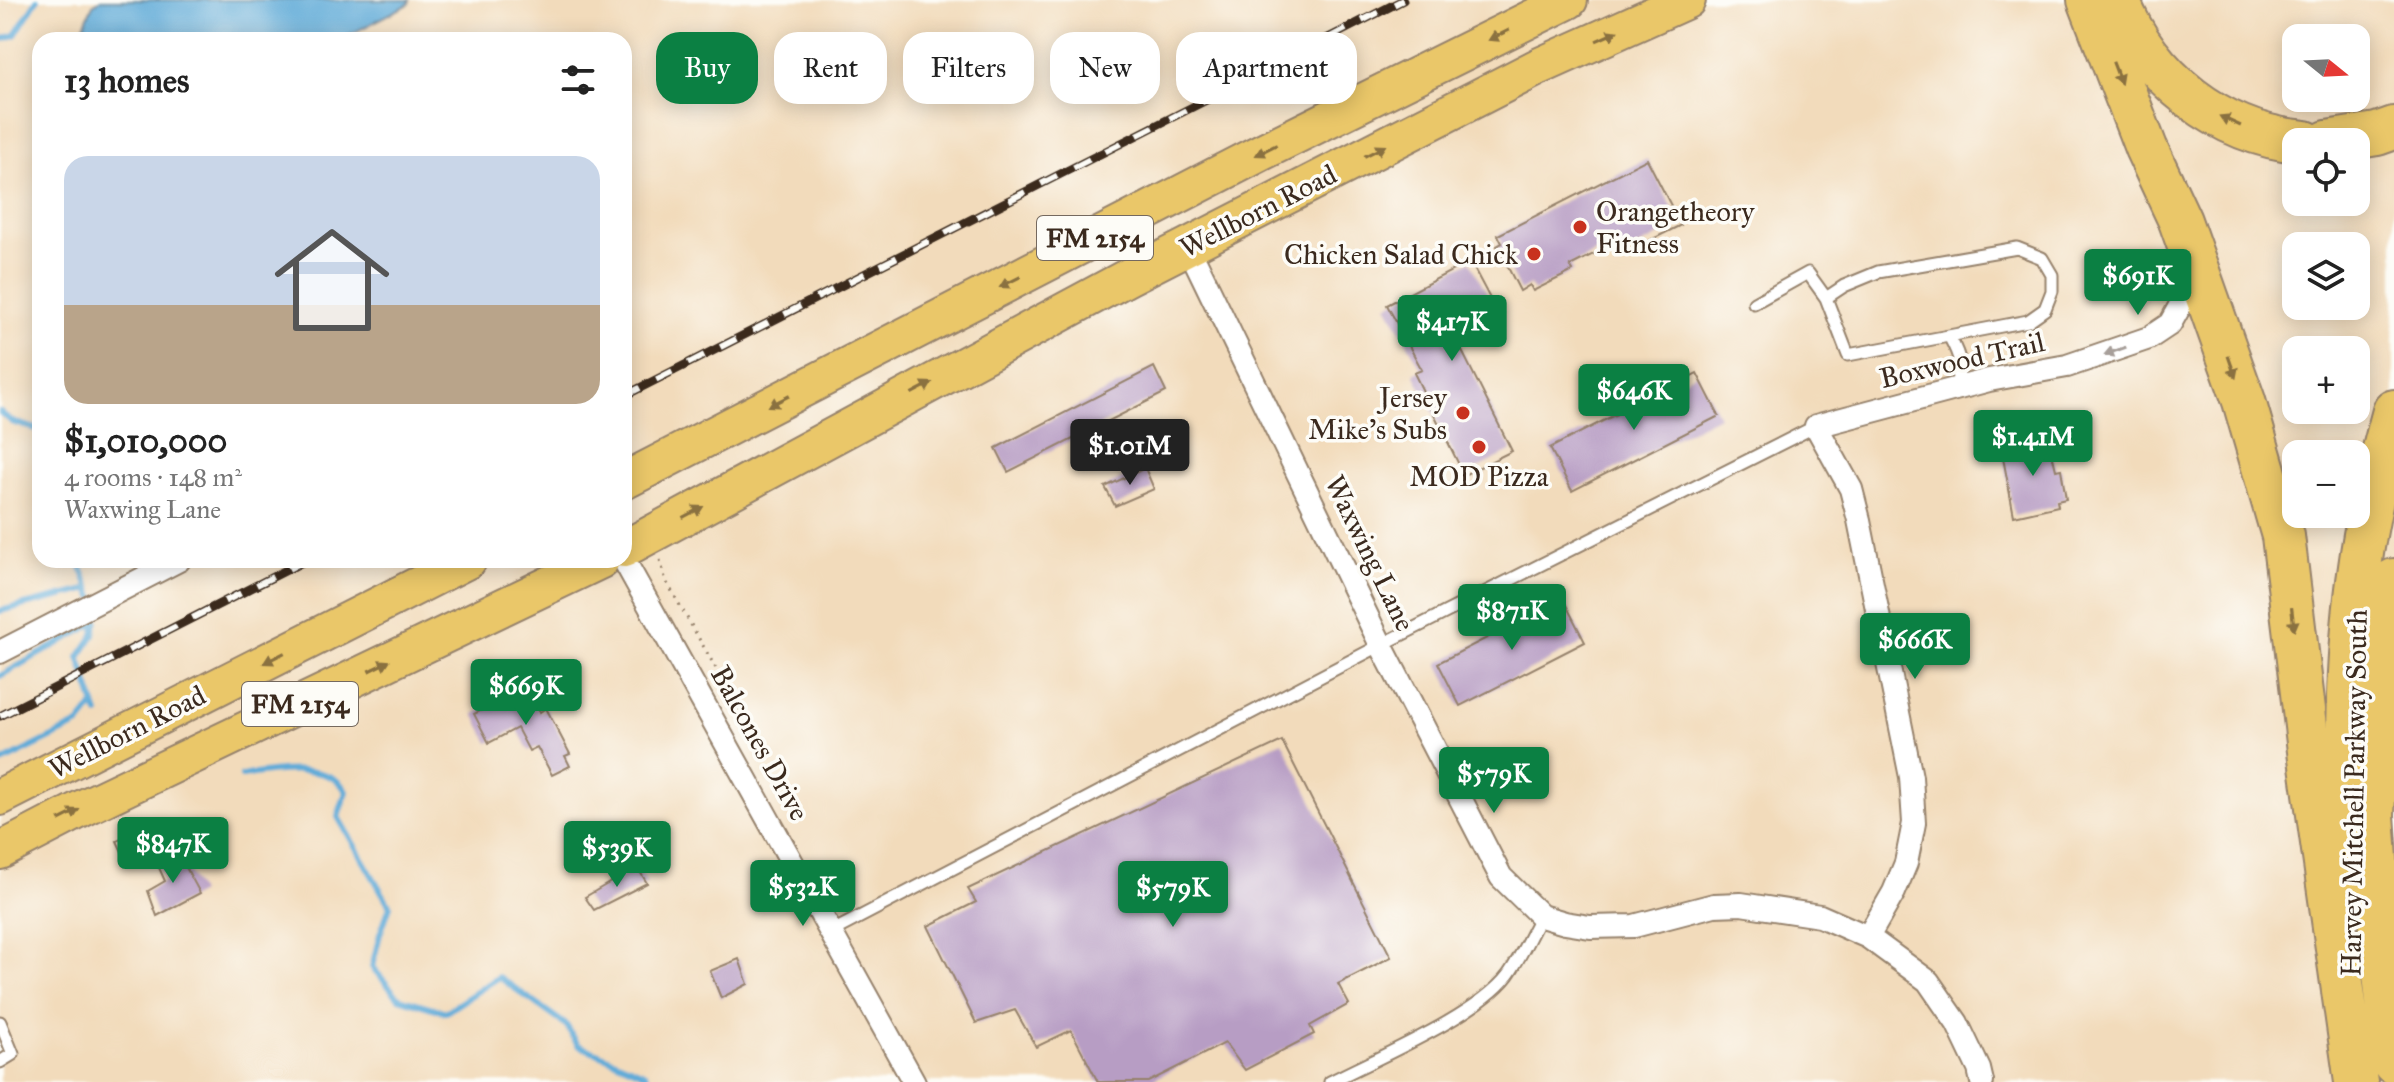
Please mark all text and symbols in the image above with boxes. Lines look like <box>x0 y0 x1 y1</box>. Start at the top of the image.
north arrow <box>2282 24 2370 112</box>
map controls <box>2282 24 2370 528</box>
one-way arrow <box>1488 28 1511 41</box>
one-way arrow <box>1595 29 1619 43</box>
chip: Buy <box>656 32 758 104</box>
chip: Rent <box>774 32 887 104</box>
chip: Filters <box>903 32 1034 104</box>
chip: New <box>1050 32 1160 104</box>
chip: Apartment <box>1176 32 1357 104</box>
icon: filters <box>556 58 600 102</box>
text: 13 homes <box>64 60 189 101</box>
one-way arrow <box>2111 61 2124 85</box>
one-way arrow <box>2218 114 2242 128</box>
button: locate <box>2282 128 2370 216</box>
one-way arrow <box>1255 143 1278 157</box>
one-way arrow <box>1364 145 1387 158</box>
street label: Wellborn Road <box>1174 156 1342 266</box>
place label: Orangetheory Fitness <box>1596 194 1755 261</box>
icon: home <box>260 208 404 352</box>
road number: FM 2154 <box>1037 216 1153 260</box>
marker: Orangetheory Fitness <box>1571 218 1589 236</box>
button: layers <box>2282 232 2370 320</box>
place label: Chicken Salad Chick <box>1284 237 1518 272</box>
marker: Chicken Salad Chick <box>1525 245 1543 263</box>
pin: $691K <box>2082 249 2194 317</box>
text: $691K <box>2102 259 2174 291</box>
one-way arrow <box>999 275 1022 289</box>
pin: $417K <box>1396 295 1508 363</box>
text: $417K <box>1416 305 1488 337</box>
street label: Boxwood Trail <box>1876 324 2048 396</box>
button: + <box>2282 336 2370 424</box>
one-way arrow <box>2103 345 2127 358</box>
one-way arrow <box>2226 355 2239 379</box>
pin: $646K <box>1578 364 1690 432</box>
text: $646K <box>1596 374 1672 406</box>
place label: Jersey Mike's Subs <box>1308 380 1448 447</box>
one-way arrow <box>910 382 933 395</box>
one-way arrow <box>768 395 791 408</box>
marker: Jersey Mike's Subs <box>1454 404 1472 422</box>
pin: $1.41M <box>1968 410 2098 478</box>
pin: $1.01M <box>1065 419 1195 487</box>
text: $1,010,000 <box>64 420 227 461</box>
text: $1.41M <box>1991 420 2075 452</box>
text: $1.01M <box>1088 429 1172 461</box>
marker: MOD Pizza <box>1470 438 1488 456</box>
button: − <box>2282 440 2370 528</box>
place label: MOD Pizza <box>1409 459 1549 494</box>
text: 4 rooms · 148 m² <box>64 461 242 493</box>
street label: Waxwing Lane <box>1317 469 1423 637</box>
text: Waxwing Lane <box>64 493 221 525</box>
one-way arrow <box>681 505 704 518</box>
pin: $871K <box>1456 584 1568 652</box>
text: $871K <box>1476 594 1548 626</box>
one-way arrow <box>2287 607 2300 632</box>
street label: Harvey Mitchell Parkway South <box>2333 609 2375 977</box>
pin: $666K <box>1859 613 1971 681</box>
text: $666K <box>1878 623 1952 655</box>
one-way arrow <box>262 652 285 665</box>
one-way arrow <box>368 659 391 673</box>
pin: $669K <box>470 659 582 727</box>
street label: Balcones Drive <box>703 659 817 827</box>
text: $669K <box>489 669 563 701</box>
street label: Wellborn Road <box>43 677 211 787</box>
road number: FM 2154 <box>242 682 358 726</box>
pin: $579K <box>1438 747 1550 815</box>
text: $579K <box>1457 757 1531 789</box>
one-way arrow <box>58 809 81 822</box>
pin: $847K <box>117 817 229 885</box>
pin: $539K <box>561 821 673 889</box>
text: $847K <box>135 827 211 859</box>
text: $539K <box>582 831 652 863</box>
pin: $532K <box>747 860 859 928</box>
pin: $579K <box>1117 861 1229 929</box>
text: $532K <box>768 870 838 902</box>
text: $579K <box>1136 871 1210 903</box>

